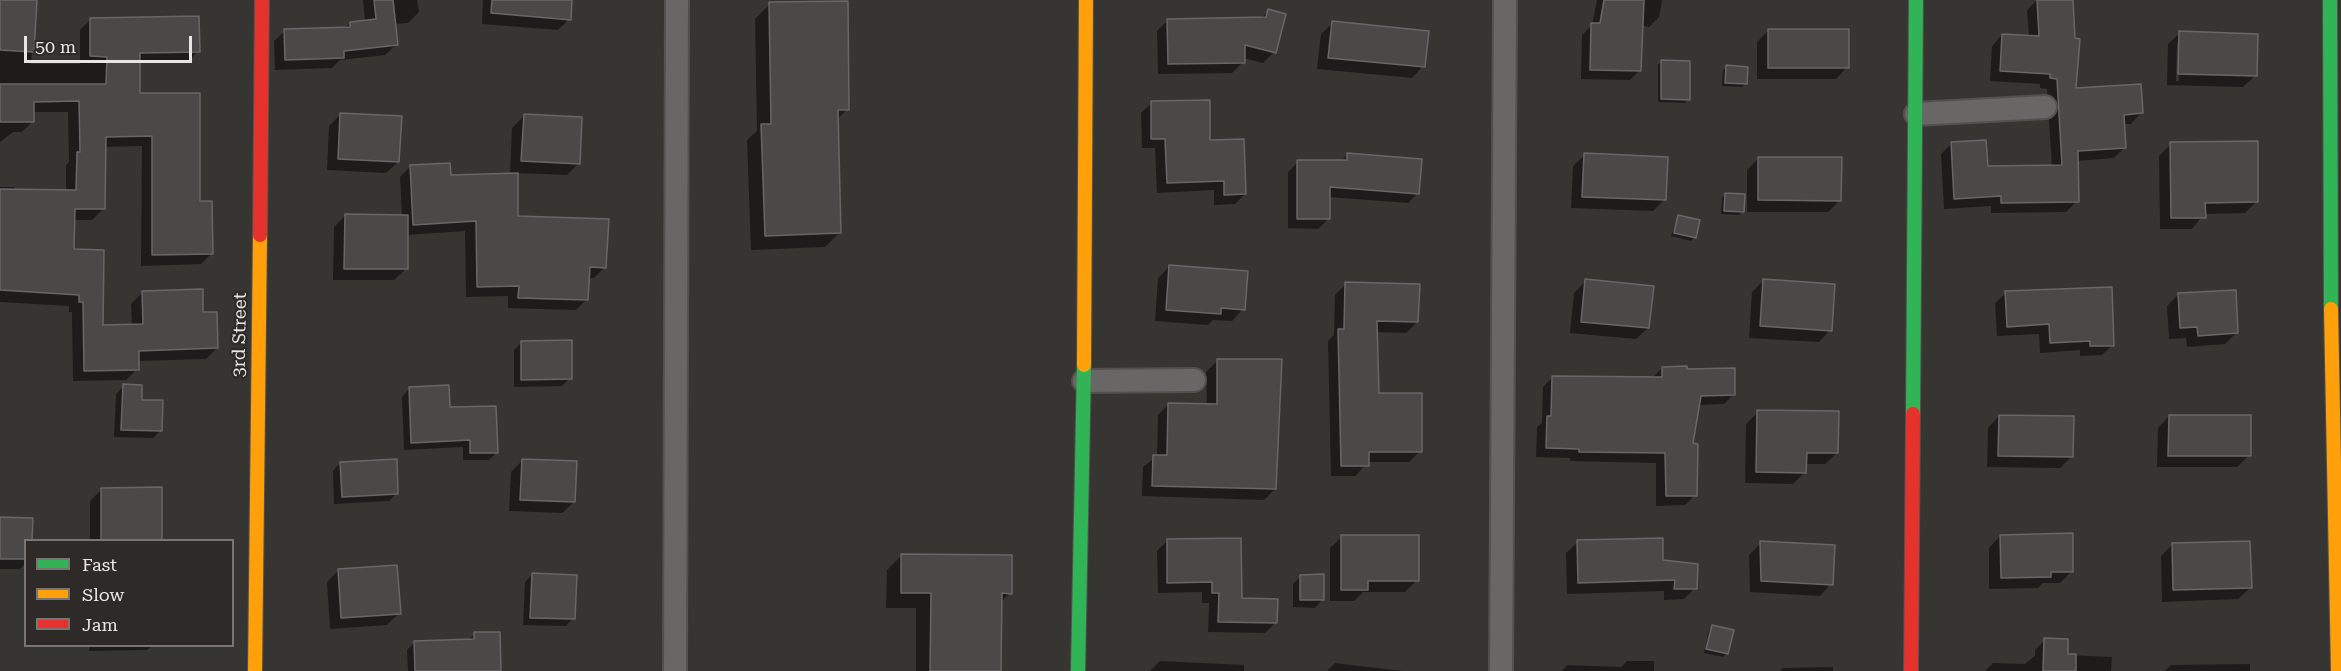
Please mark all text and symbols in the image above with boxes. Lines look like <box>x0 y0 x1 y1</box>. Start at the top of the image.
scale bar <box>27 24 195 62</box>
text: 50 m <box>35 36 76 57</box>
street label: 3rd Street <box>228 292 252 378</box>
legend <box>24 539 234 647</box>
text: Fast <box>82 554 117 575</box>
text: Slow <box>82 584 124 605</box>
text: Jam <box>82 614 118 635</box>

